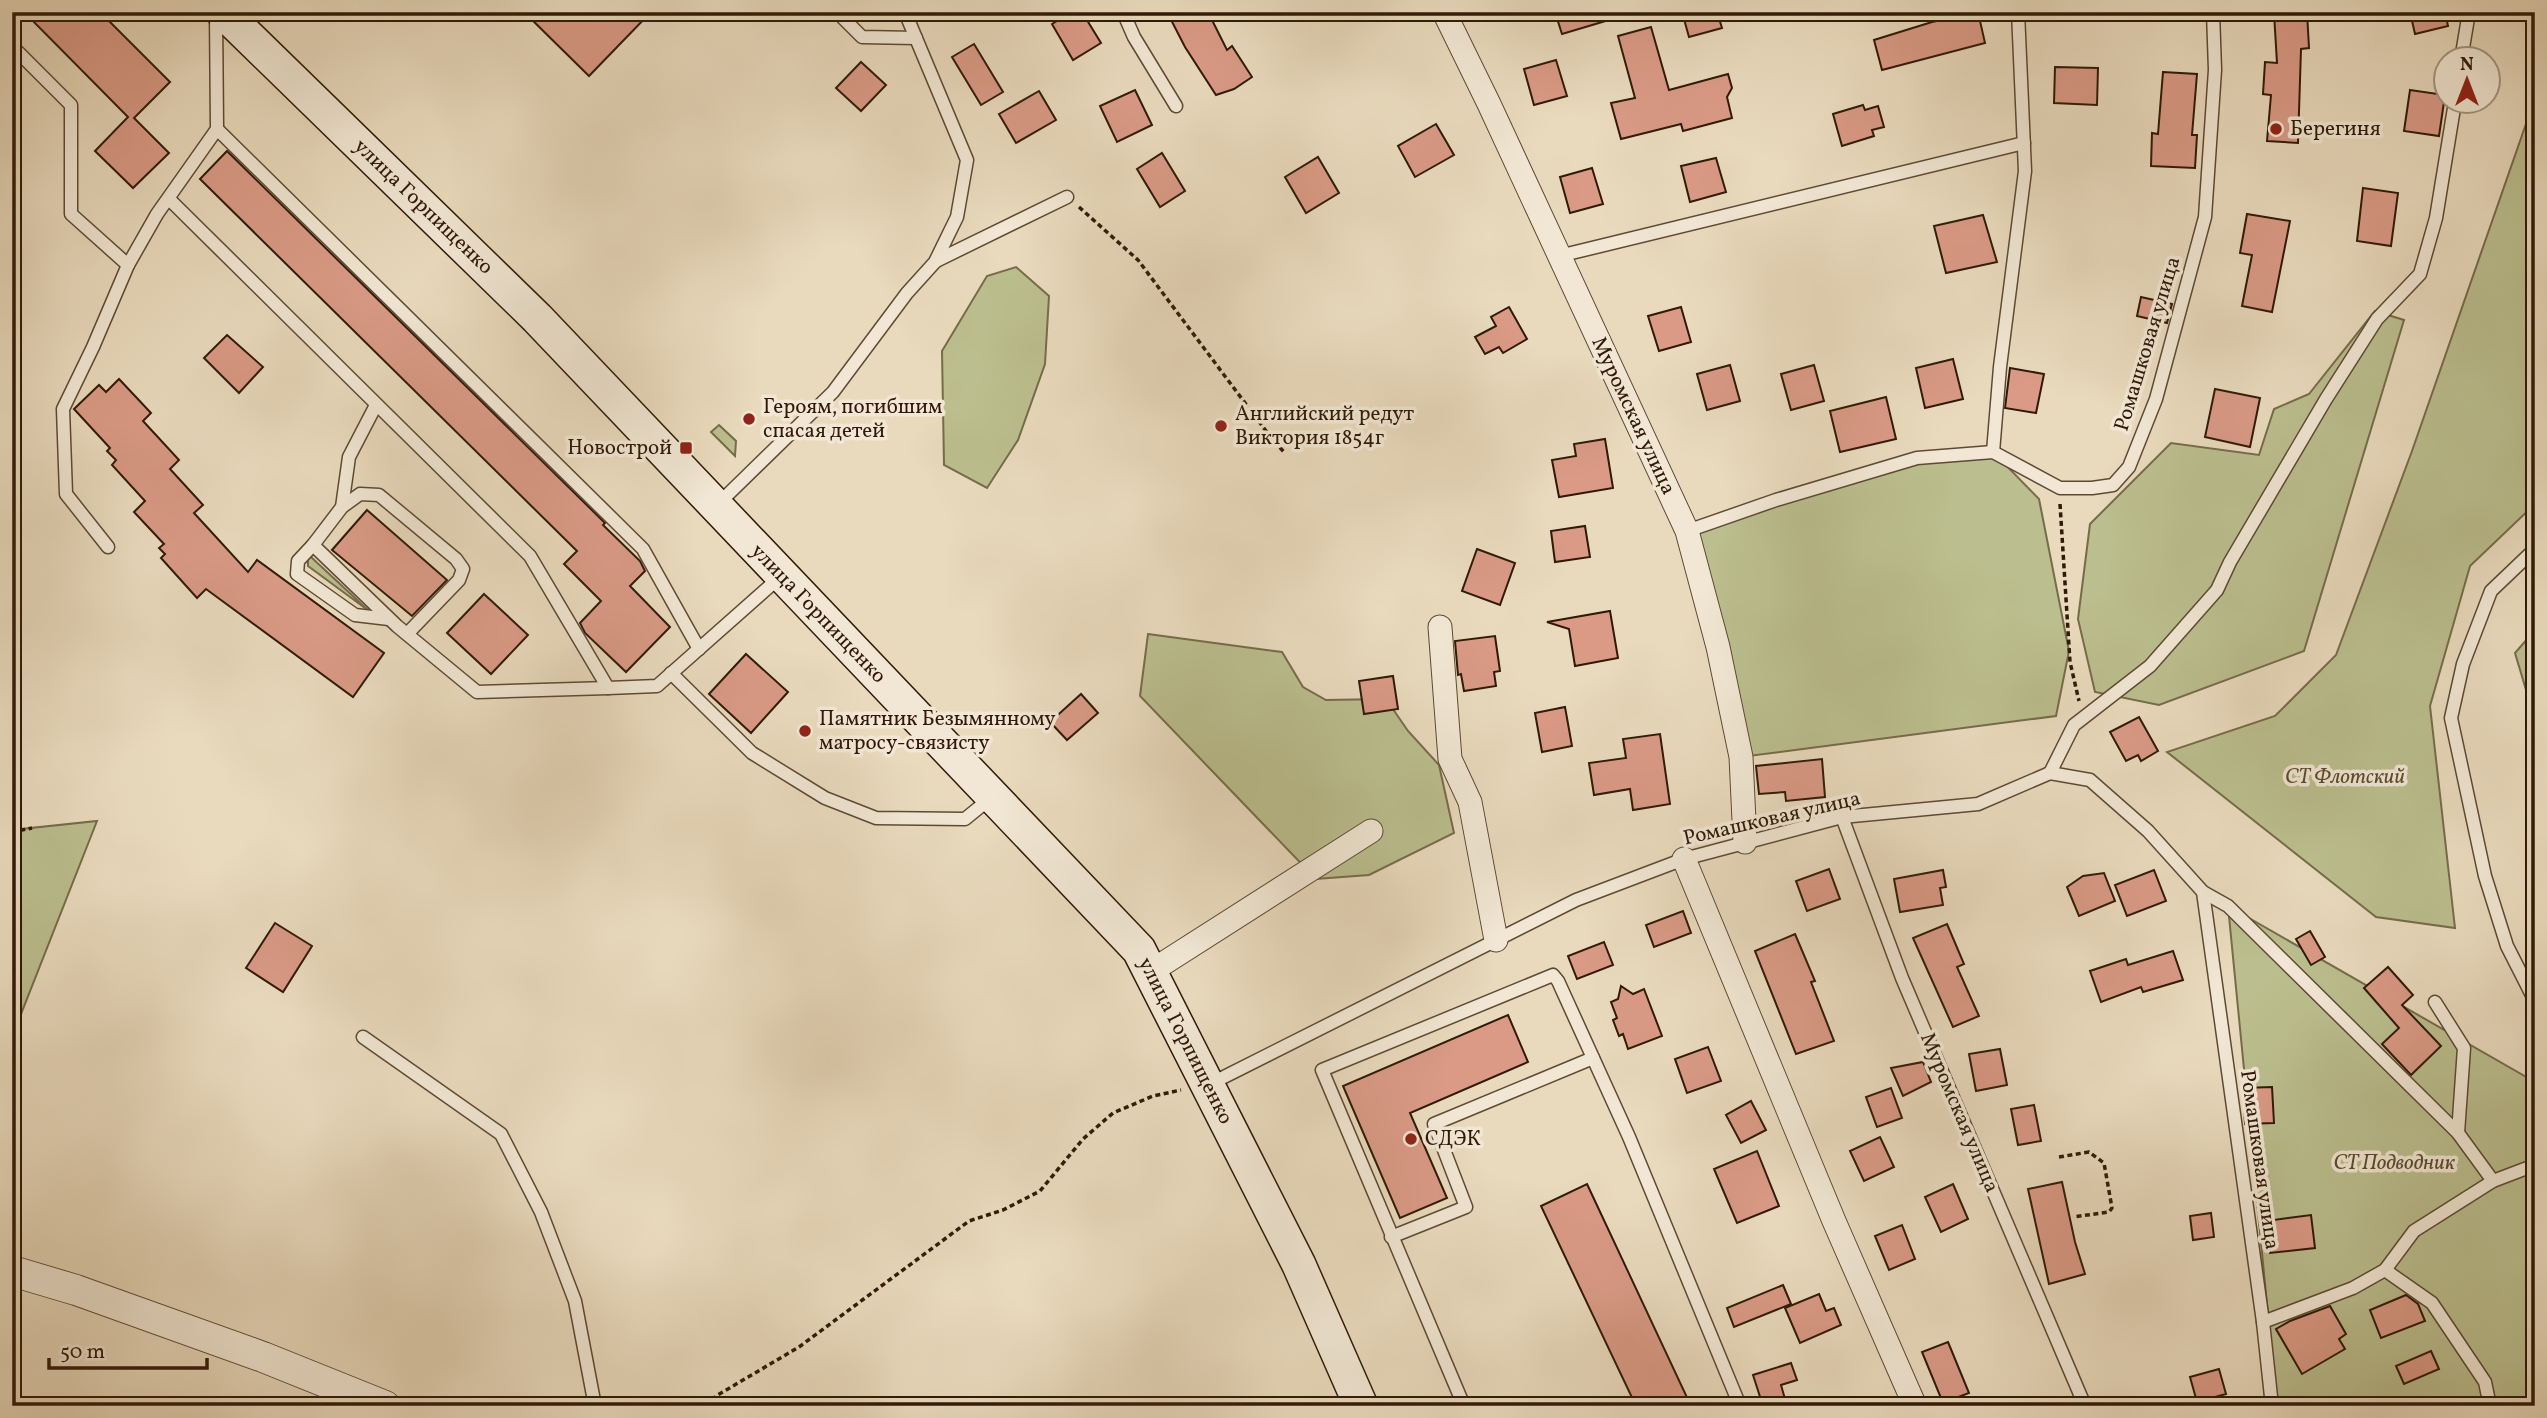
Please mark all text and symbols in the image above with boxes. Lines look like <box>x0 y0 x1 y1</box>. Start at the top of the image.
north arrow <box>2432 46 2502 116</box>
text: N <box>2460 52 2474 78</box>
place label: Берегиня <box>2290 115 2381 144</box>
marker: Берегиня <box>2268 121 2284 137</box>
street label: улица Горпищенко <box>347 133 499 281</box>
street label: Ромашковая улица <box>2108 253 2188 435</box>
street label: Муромская улица <box>1584 332 1682 500</box>
place label: Героям, погибшим спасая детей <box>763 393 942 446</box>
place label: Английский редут Виктория 1854г <box>1235 400 1415 453</box>
marker: Героям, погибшим спасая детей <box>741 411 757 427</box>
marker: Английский редут Виктория 1854г <box>1213 418 1229 434</box>
place label: Новострой <box>567 434 672 463</box>
marker: Новострой <box>678 440 694 456</box>
street label: улица Горпищенко <box>744 538 892 690</box>
place label: Памятник Безымянному матросу-связисту <box>819 705 1056 758</box>
marker: Памятник Безымянному матросу-связисту <box>797 723 813 739</box>
park label: СТ Флотский <box>2285 763 2405 792</box>
street label: Ромашковая улица <box>1681 785 1863 853</box>
street label: улица Горпищенко <box>1130 952 1240 1130</box>
street label: Муромская улица <box>1912 1029 2006 1197</box>
street label: Ромашковая улица <box>2232 1068 2286 1252</box>
place label: СДЭК <box>1425 1125 1481 1154</box>
marker: СДЭК <box>1403 1131 1419 1147</box>
park label: СТ Подводник <box>2333 1149 2456 1178</box>
scale bar <box>49 1327 206 1371</box>
text: 50 m <box>60 1338 105 1367</box>

